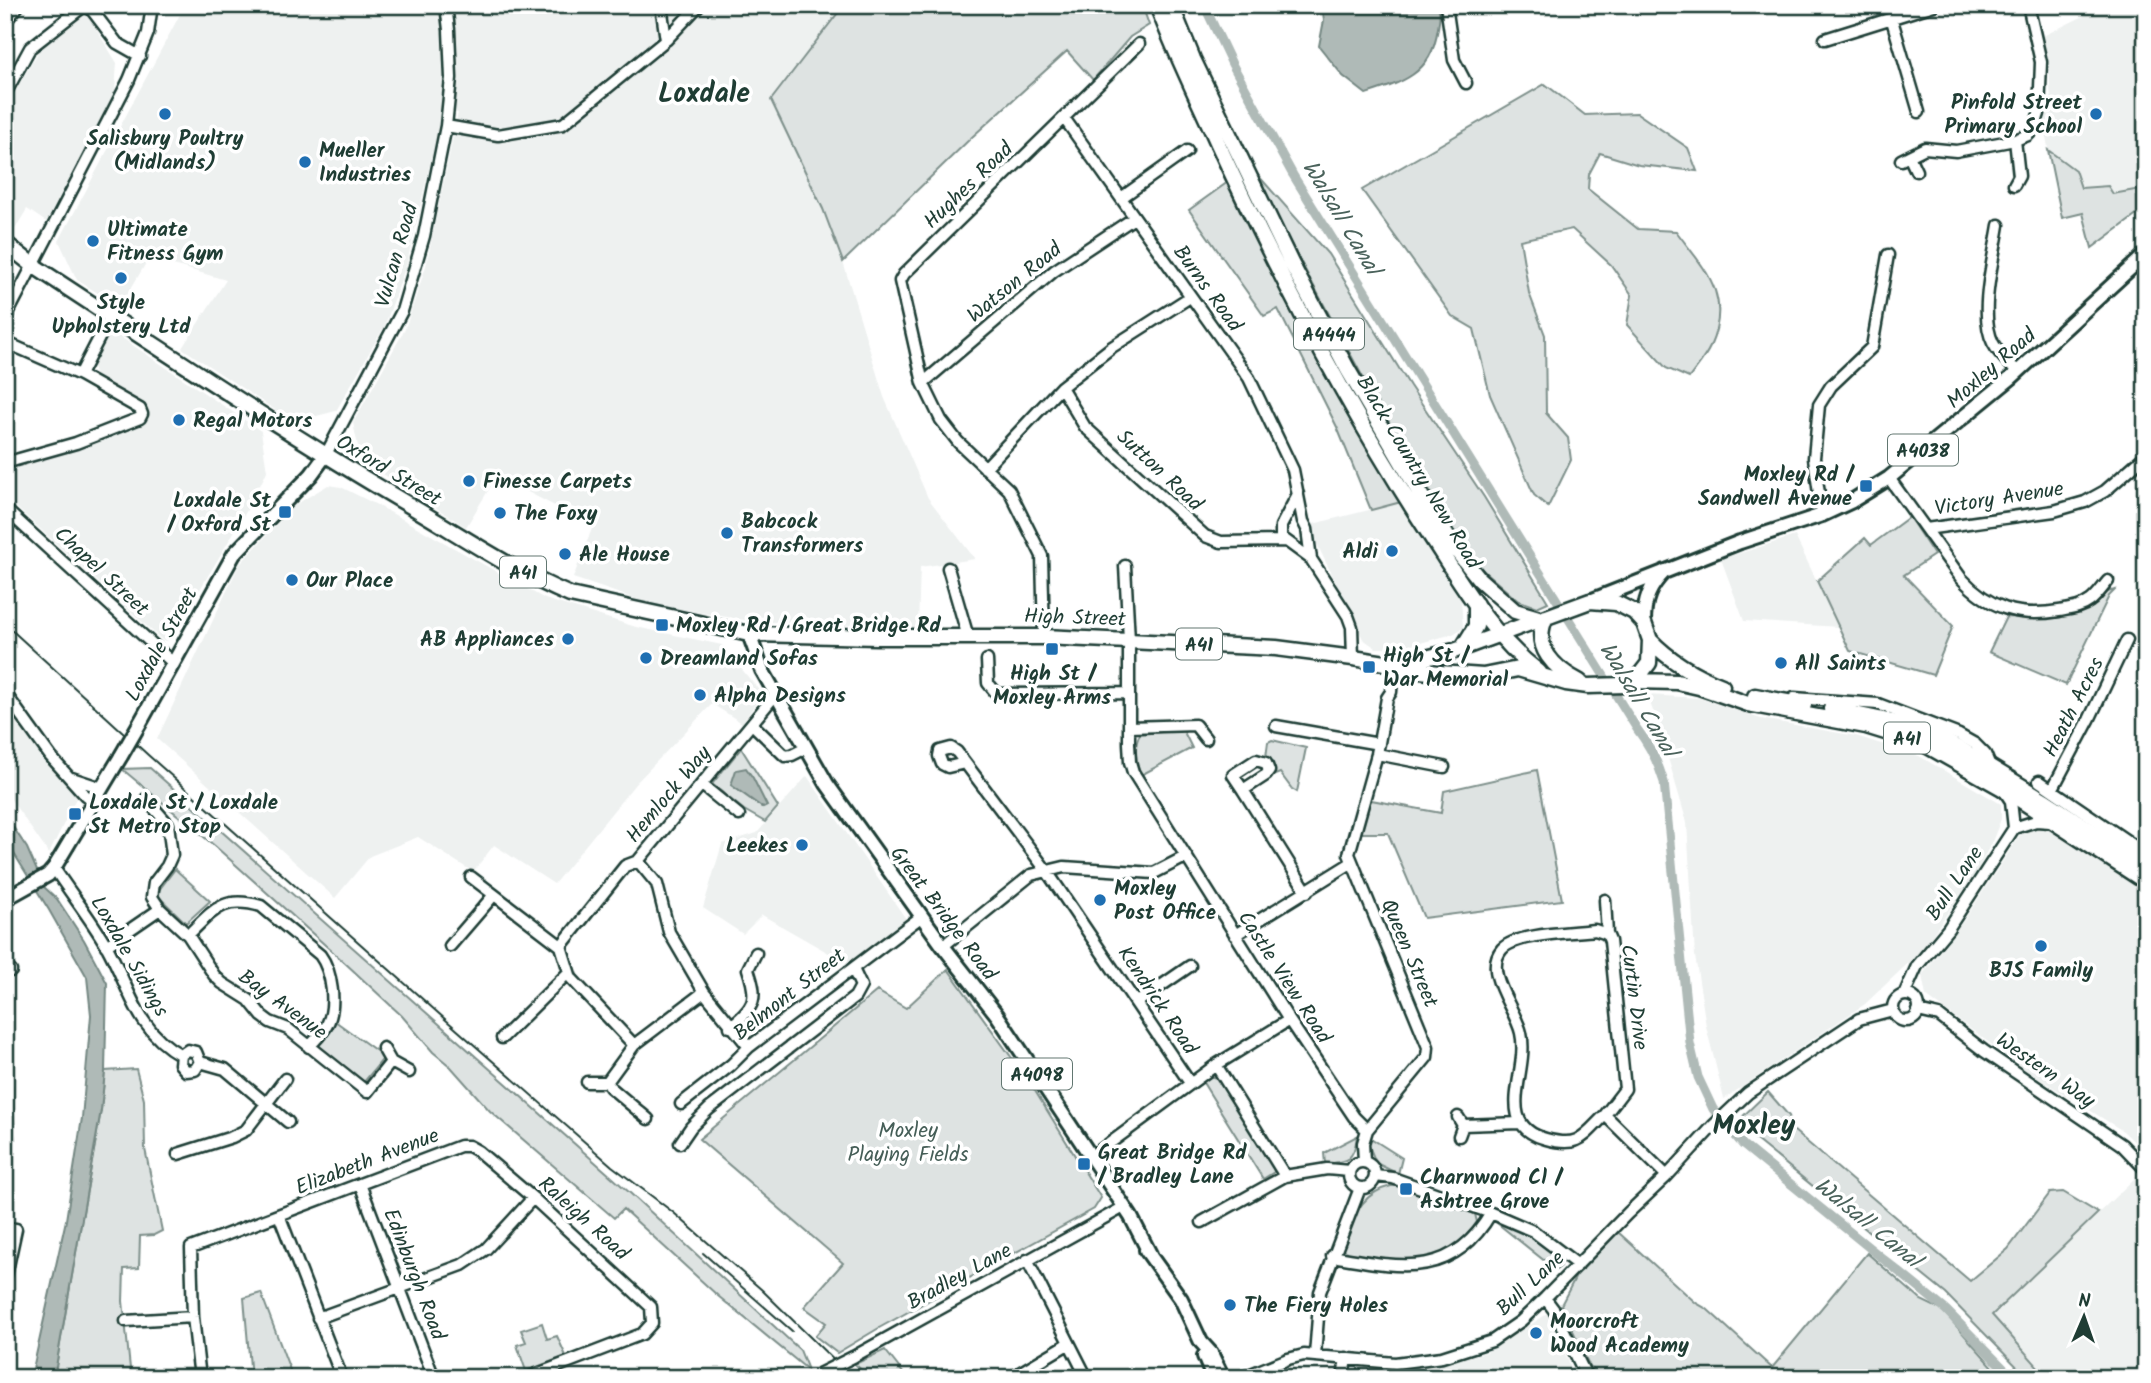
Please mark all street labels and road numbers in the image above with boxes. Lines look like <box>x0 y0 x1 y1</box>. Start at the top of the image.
street label: Hughes Road <box>916 134 1022 238</box>
street label: Vulcan Road <box>367 199 428 312</box>
street label: Watson Road <box>960 234 1070 332</box>
street label: Burns Road <box>1164 238 1250 340</box>
road number: A4444 <box>1294 318 1364 350</box>
street label: Moxley Road <box>1940 320 2045 418</box>
street label: Black Country New Road <box>1347 370 1489 576</box>
street label: Sutton Road <box>1108 422 1210 521</box>
street label: Oxford Street <box>329 427 448 516</box>
road number: A4038 <box>1888 435 1958 466</box>
street label: Victory Avenue <box>1932 473 2067 526</box>
street label: Chapel Street <box>46 519 157 626</box>
road number: A41 <box>500 556 546 587</box>
street label: Loxdale Street <box>117 581 208 708</box>
street label: High Street <box>1023 600 1127 637</box>
road number: A41 <box>1176 628 1222 660</box>
street label: Heath Acres <box>2035 652 2114 764</box>
road number: A41 <box>1884 722 1930 754</box>
street label: Hemlock Way <box>618 739 720 851</box>
street label: Bull Lane <box>1918 839 1993 928</box>
street label: Great Bridge Road <box>881 840 1005 989</box>
street label: Loxdale Sidings <box>81 890 177 1024</box>
street label: Queen Street <box>1371 894 1447 1014</box>
street label: Castle View Road <box>1228 905 1339 1051</box>
street label: Belmont Street <box>726 940 854 1050</box>
street label: Kendrick Road <box>1108 940 1206 1062</box>
street label: Curtin Drive <box>1611 942 1656 1052</box>
street label: Bay Avenue <box>231 961 334 1049</box>
street label: Western Way <box>1989 1025 2102 1118</box>
road number: A4098 <box>1002 1058 1072 1090</box>
street label: Elizabeth Avenue <box>291 1120 445 1205</box>
street label: Raleigh Road <box>530 1169 637 1270</box>
street label: Edinburgh Road <box>373 1204 454 1346</box>
street label: Bradley Lane <box>901 1235 1019 1320</box>
street label: Bull Lane <box>1489 1243 1573 1325</box>

